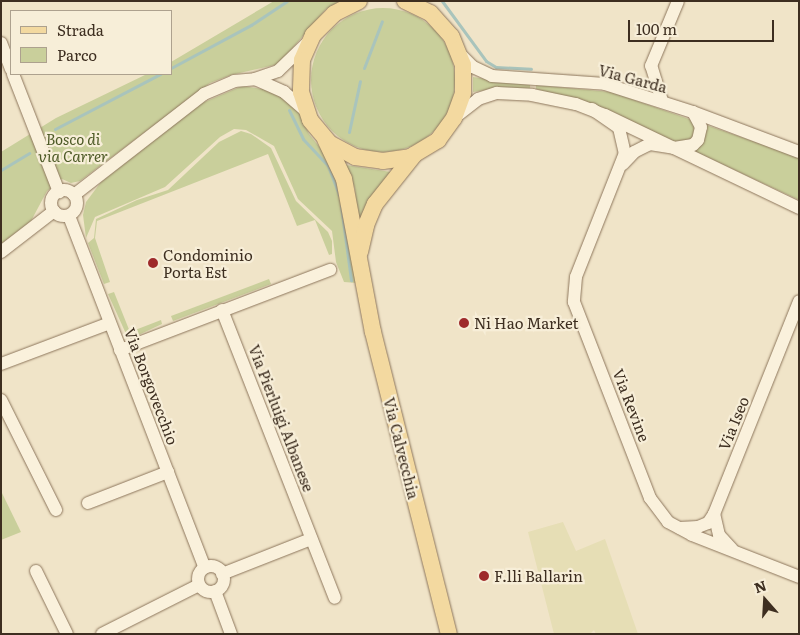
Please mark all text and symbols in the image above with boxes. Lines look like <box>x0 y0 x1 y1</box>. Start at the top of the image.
legend <box>10 10 172 75</box>
scale bar <box>630 10 776 42</box>
text: 100 m <box>636 17 677 40</box>
text: Strada <box>57 18 104 41</box>
text: Parco <box>57 43 97 66</box>
street label: Via Garda <box>597 60 669 96</box>
park label: Bosco di via Carrer <box>38 129 108 164</box>
place label: Condominio Porta Est <box>163 245 253 280</box>
marker: Condominio Porta Est <box>147 257 159 269</box>
place label: Ni Hao Market <box>474 314 579 332</box>
marker: Ni Hao Market <box>458 317 470 329</box>
street label: Via Borgovecchio <box>121 325 183 447</box>
street label: Via Pierluigi Albanese <box>246 342 318 494</box>
street label: Via Revine <box>610 366 654 444</box>
street label: Via Iseo <box>714 393 752 453</box>
street label: Via Calvecchia <box>381 395 423 501</box>
place label: F.lli Ballarin <box>494 567 583 585</box>
marker: F.lli Ballarin <box>478 570 490 582</box>
text: N <box>751 574 769 597</box>
north arrow <box>740 575 790 625</box>

